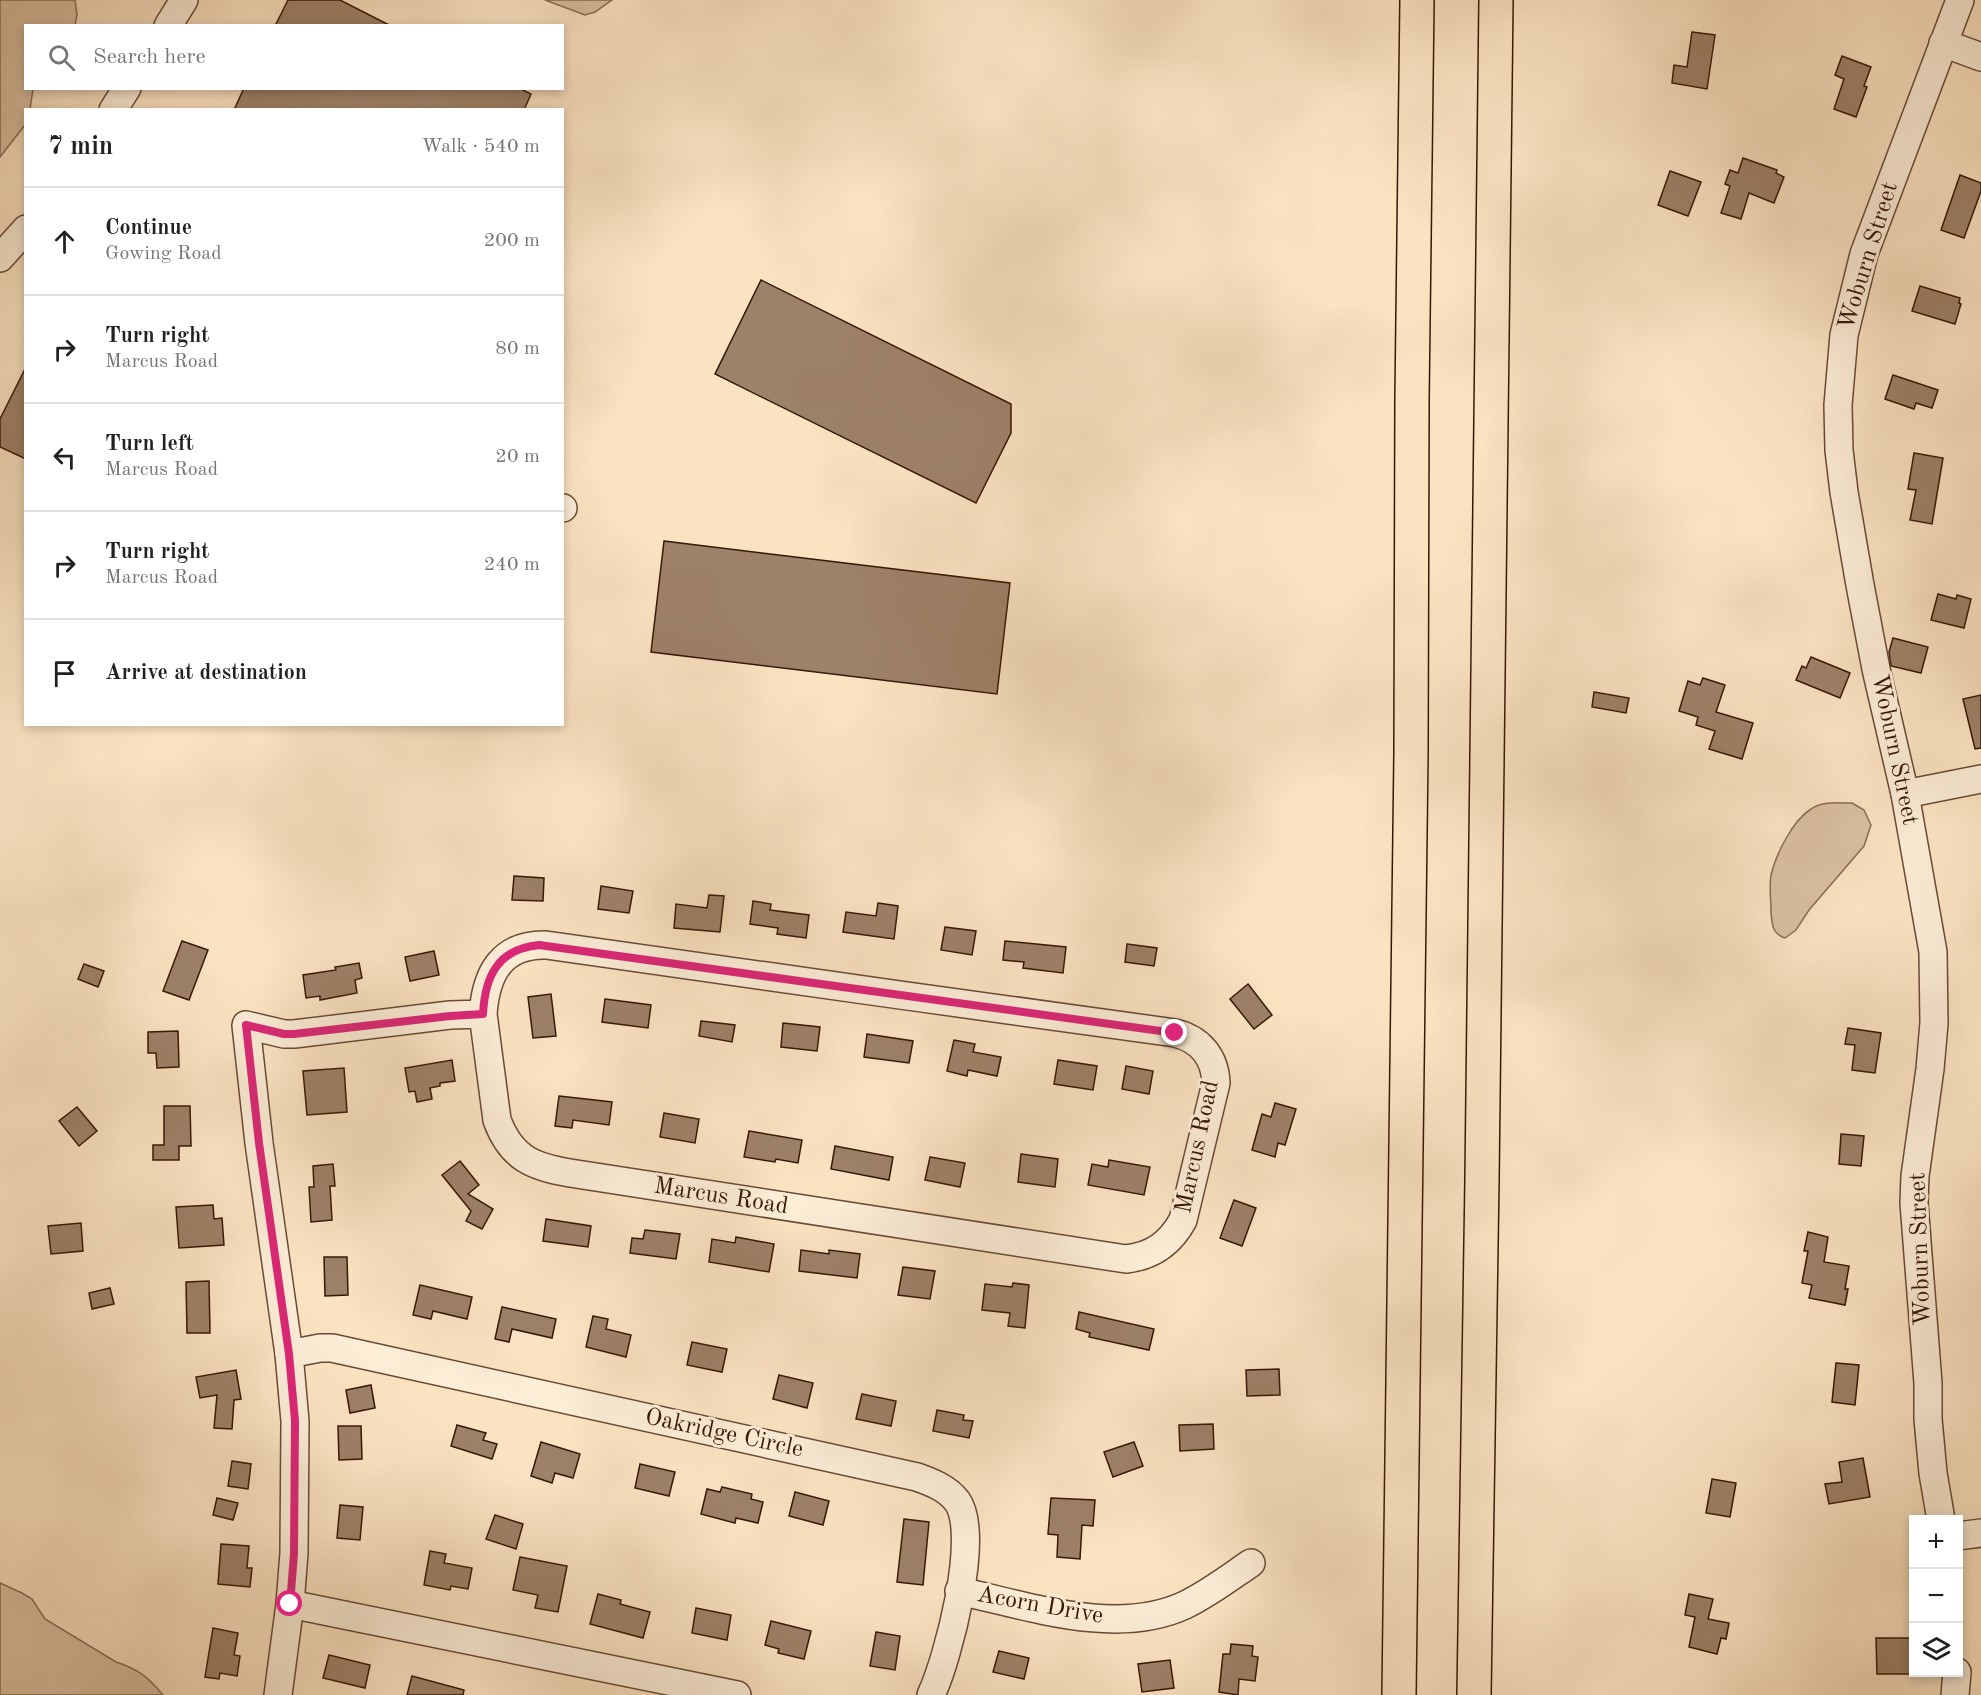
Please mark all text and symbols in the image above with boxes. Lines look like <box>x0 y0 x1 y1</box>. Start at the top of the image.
search box <box>24 24 564 90</box>
icon: search <box>45 41 78 74</box>
text: Search here <box>93 46 206 68</box>
text: 7 min <box>48 134 113 160</box>
text: Walk · 540 m <box>421 137 540 157</box>
street label: Woburn Street <box>1835 179 1903 333</box>
text: Continue <box>105 217 192 239</box>
icon: ahead <box>48 225 81 258</box>
text: 200 m <box>484 231 540 251</box>
text: Gowing Road <box>105 244 222 264</box>
text: Turn right <box>105 325 209 347</box>
icon: right <box>48 333 81 366</box>
text: 80 m <box>495 339 540 359</box>
text: Marcus Road <box>105 352 218 372</box>
text: Turn left <box>105 433 194 455</box>
icon: left <box>48 441 81 474</box>
text: 20 m <box>495 447 540 467</box>
text: Marcus Road <box>105 460 218 480</box>
text: Turn right <box>105 541 209 563</box>
icon: right <box>48 549 81 582</box>
text: 240 m <box>484 555 540 575</box>
text: Marcus Road <box>105 568 218 588</box>
icon: arrive <box>48 657 81 690</box>
text: Arrive at destination <box>105 662 307 684</box>
street label: Woburn Street <box>1866 672 1922 828</box>
route end <box>1161 1019 1187 1045</box>
street label: Marcus Road <box>1172 1078 1224 1216</box>
street label: Woburn Street <box>1906 1172 1936 1326</box>
street label: Marcus Road <box>652 1175 790 1219</box>
street label: Oakridge Circle <box>643 1406 805 1462</box>
map controls <box>1909 1515 1963 1677</box>
button: + <box>1909 1515 1963 1569</box>
button: − <box>1909 1569 1963 1623</box>
street label: Acorn Drive <box>975 1583 1105 1629</box>
route start <box>276 1590 302 1616</box>
button: layers <box>1909 1623 1963 1677</box>

